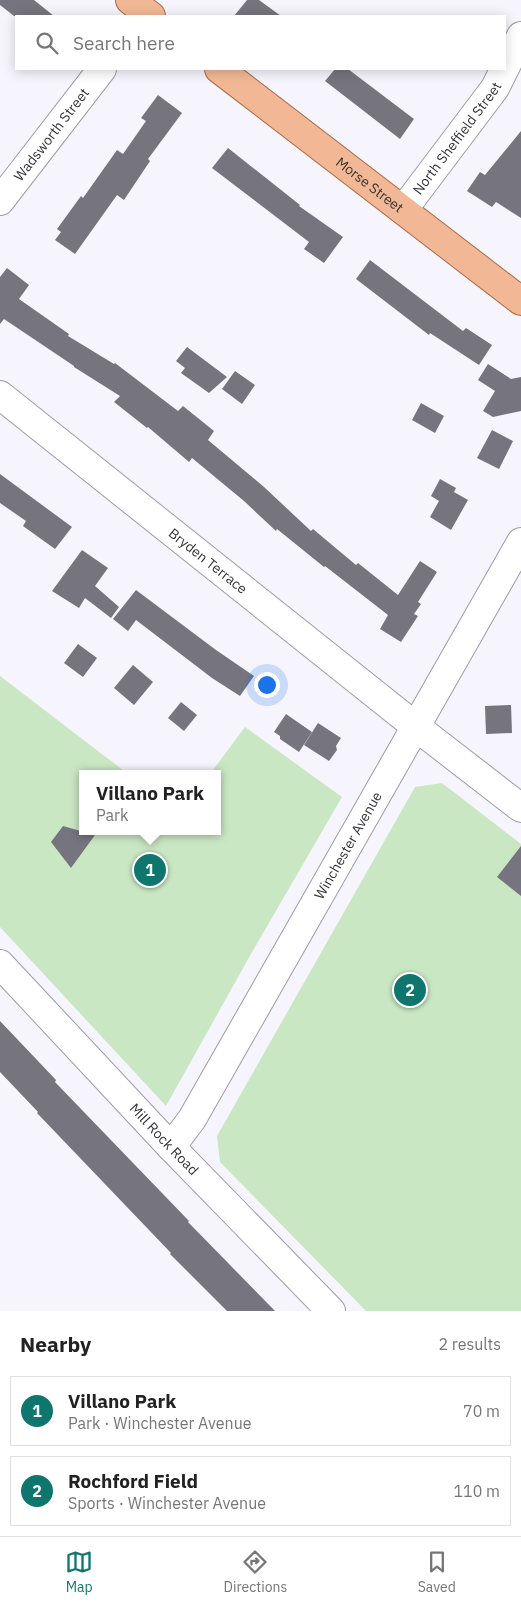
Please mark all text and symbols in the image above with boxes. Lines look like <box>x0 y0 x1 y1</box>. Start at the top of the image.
search box <box>15 15 506 70</box>
icon: search <box>33 29 61 57</box>
text: Search here <box>73 31 175 55</box>
street label: North Sheffield Street <box>409 79 506 198</box>
street label: Wadsworth Street <box>10 84 93 185</box>
street label: Morse Street <box>332 153 407 216</box>
street label: Bryden Terrace <box>165 524 251 598</box>
your location <box>254 672 280 698</box>
popup <box>79 770 221 835</box>
text: Villano Park <box>96 781 204 805</box>
street label: Winchester Avenue <box>310 788 386 902</box>
text: Park <box>96 805 128 825</box>
pin: 1 <box>134 851 166 889</box>
pin: 2 <box>394 971 426 1009</box>
street label: Mill Rock Road <box>126 1099 202 1179</box>
text: Nearby <box>20 1330 91 1358</box>
text: 2 results <box>438 1334 501 1354</box>
text: Villano Park <box>68 1389 176 1413</box>
text: 1 <box>32 1401 42 1421</box>
text: 70 m <box>463 1401 500 1421</box>
text: Park · Winchester Avenue <box>68 1413 252 1433</box>
text: Rochford Field <box>68 1469 198 1493</box>
text: 2 <box>32 1481 42 1501</box>
text: 110 m <box>453 1481 500 1501</box>
text: Sports · Winchester Avenue <box>68 1493 266 1513</box>
tab: Map <box>65 1548 93 1596</box>
tab: Directions <box>224 1548 287 1596</box>
tab: Saved <box>418 1548 456 1596</box>

